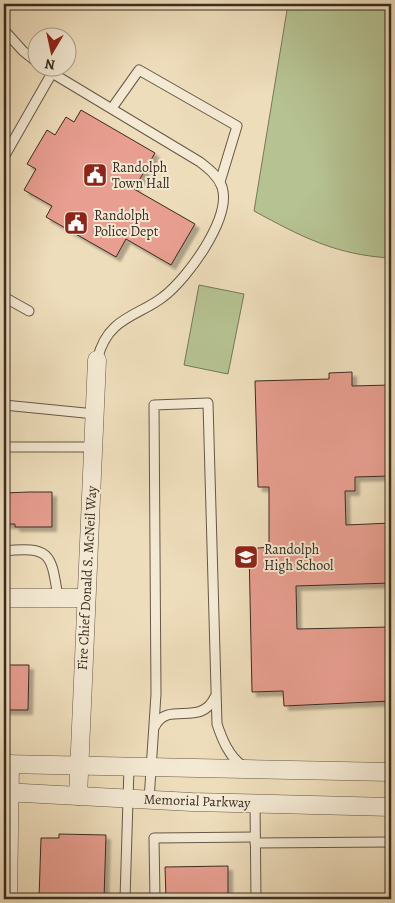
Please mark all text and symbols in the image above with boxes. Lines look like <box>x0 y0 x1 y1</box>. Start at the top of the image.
north arrow <box>28 28 78 78</box>
text: N <box>44 54 57 75</box>
place label: Randolph Town Hall <box>112 158 170 193</box>
public building icon: Randolph Town Hall <box>82 162 108 188</box>
place label: Randolph Police Dept <box>94 206 159 241</box>
public building icon: Randolph Police Dept <box>63 210 89 236</box>
street label: Fire Chief Donald S. McNeil Way <box>73 485 101 671</box>
place label: Randolph High School <box>264 540 334 575</box>
school or university icon: Randolph High School <box>233 544 259 570</box>
street label: Memorial Parkway <box>143 790 252 812</box>

